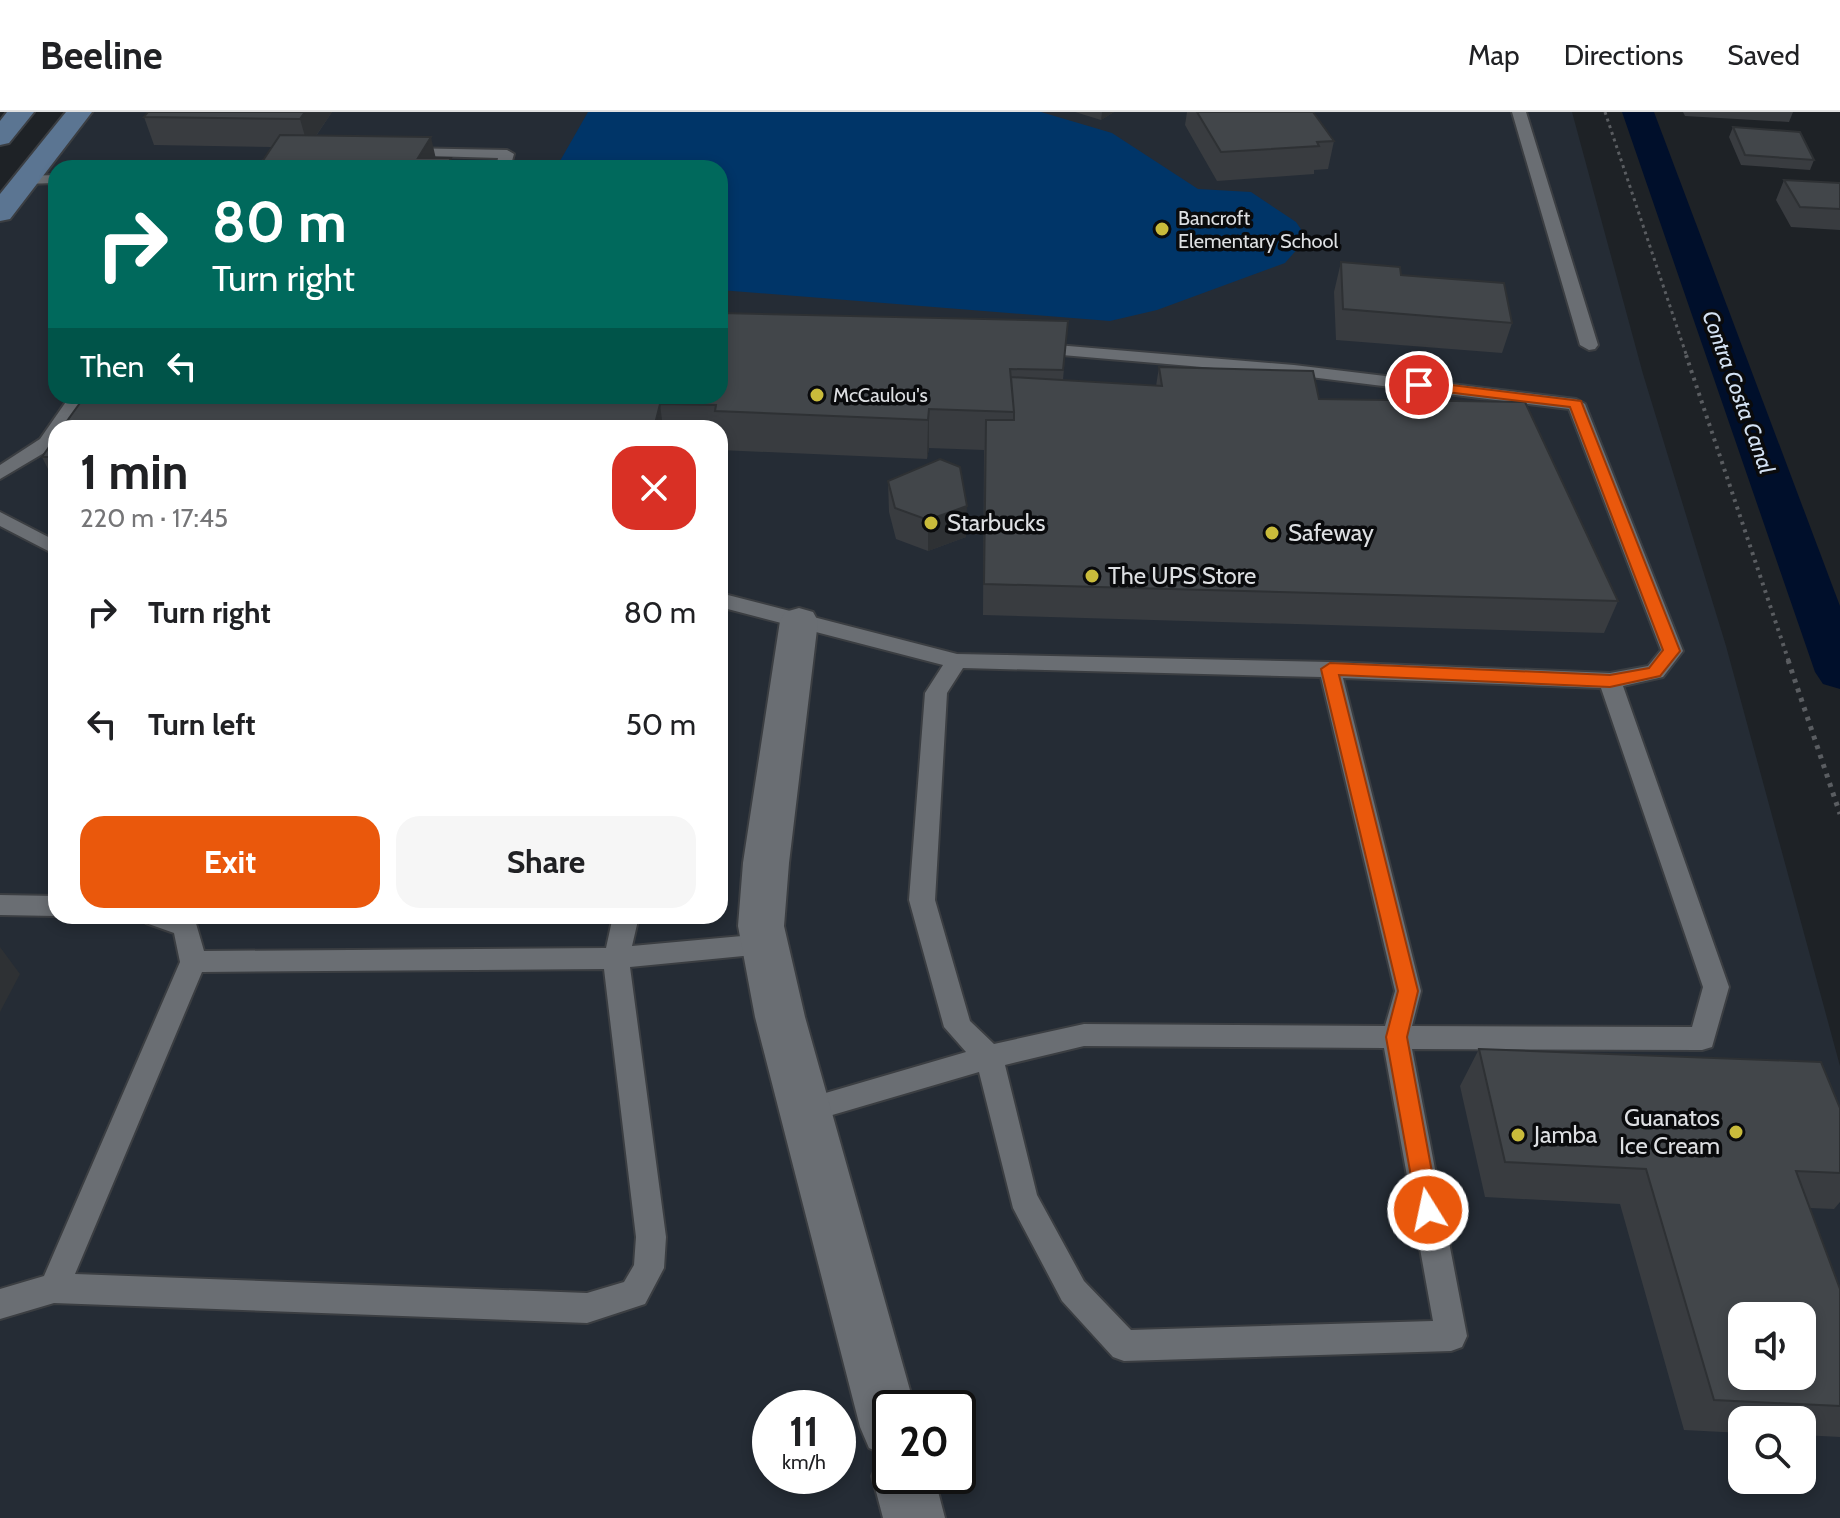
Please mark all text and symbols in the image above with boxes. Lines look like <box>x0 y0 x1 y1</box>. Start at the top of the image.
text: Beeline <box>40 32 163 79</box>
text: Map <box>1468 38 1520 72</box>
text: Directions <box>1564 38 1683 72</box>
text: Saved <box>1727 38 1800 72</box>
text: 80 m <box>212 188 347 256</box>
icon: right <box>80 192 184 296</box>
place label: Bancroft Elementary School <box>1178 206 1339 253</box>
marker: Bancroft Elementary School <box>1153 220 1171 238</box>
text: Turn right <box>212 256 355 300</box>
water label: Contra Costa Canal <box>1696 307 1781 478</box>
icon: left <box>160 344 204 388</box>
text: Then <box>80 348 144 385</box>
pin <box>1385 351 1453 419</box>
icon: arrive <box>1397 363 1441 407</box>
place label: McCaulou's <box>833 383 928 407</box>
marker: McCaulou's <box>808 386 826 404</box>
text: 1 min <box>80 443 188 501</box>
button: close <box>612 446 696 530</box>
text: 220 m · 17:45 <box>80 502 228 534</box>
place label: Starbucks <box>947 508 1045 537</box>
marker: Starbucks <box>922 514 940 532</box>
place label: Safeway <box>1288 518 1374 547</box>
marker: Safeway <box>1263 524 1281 542</box>
place label: The UPS Store <box>1108 561 1256 590</box>
marker: The UPS Store <box>1083 567 1101 585</box>
icon: right <box>80 590 124 634</box>
text: Turn right <box>148 594 271 631</box>
text: 80 m <box>624 594 696 631</box>
icon: left <box>80 702 124 746</box>
text: Turn left <box>148 706 256 743</box>
text: 50 m <box>626 706 696 743</box>
button: Exit <box>80 816 380 908</box>
button: Share <box>396 816 696 908</box>
place label: Guanatos Ice Cream <box>1619 1103 1720 1160</box>
place label: Jamba <box>1533 1120 1598 1149</box>
marker: Guanatos Ice Cream <box>1727 1123 1745 1141</box>
marker: Jamba <box>1509 1126 1527 1144</box>
position arrow <box>1386 1168 1470 1252</box>
map controls <box>1728 1302 1816 1494</box>
button: sound <box>1728 1302 1816 1390</box>
speed limit sign: 20 <box>872 1390 976 1494</box>
button: search <box>1728 1406 1816 1494</box>
text: 11 <box>789 1407 819 1456</box>
text: km/h <box>782 1450 826 1474</box>

